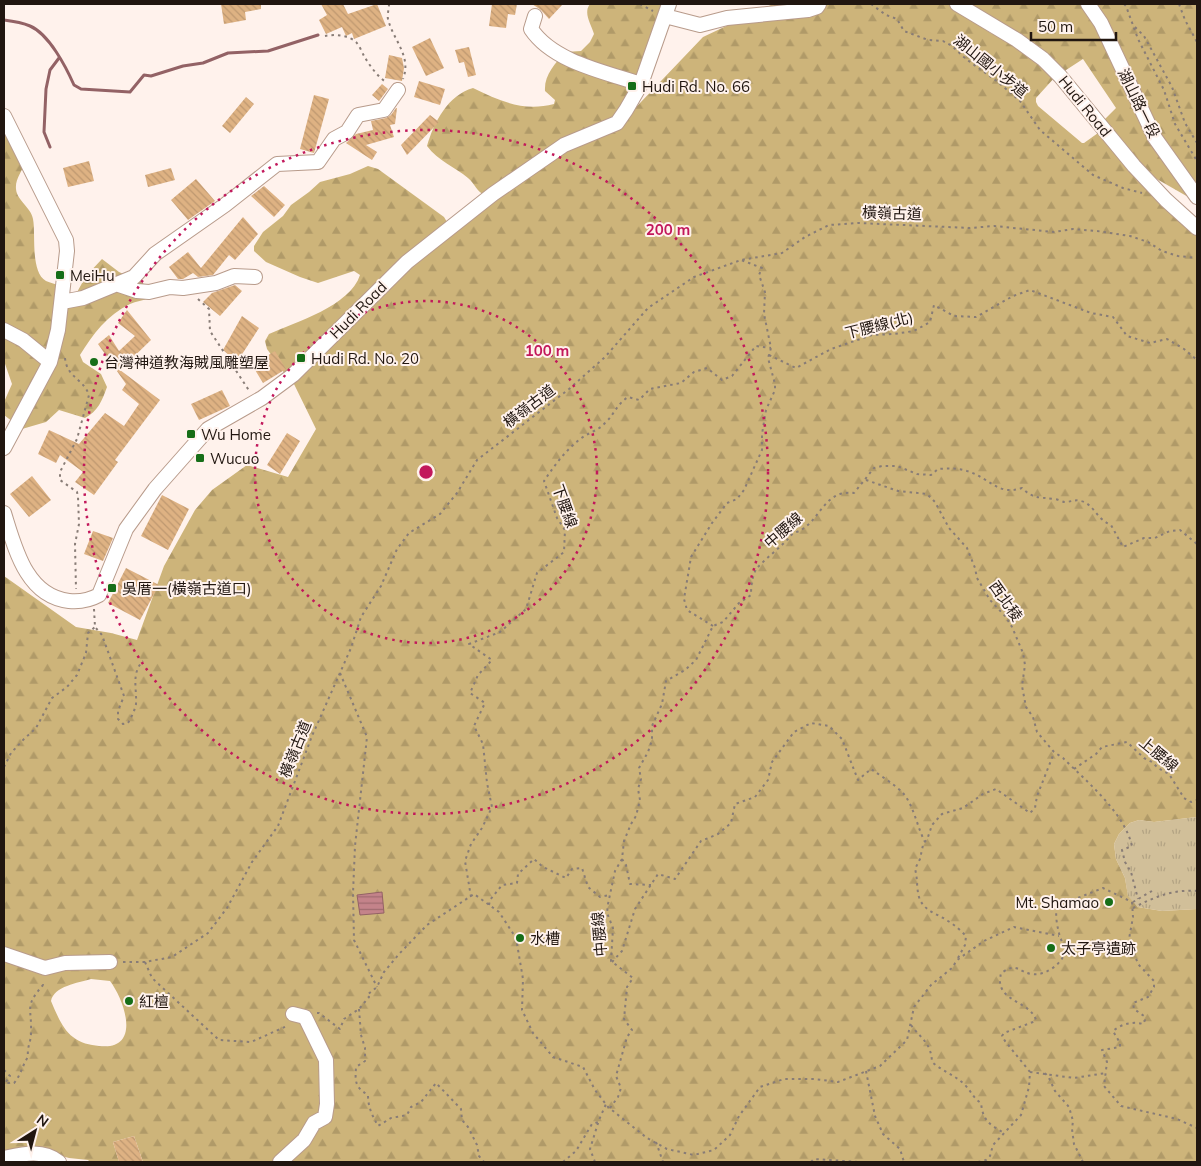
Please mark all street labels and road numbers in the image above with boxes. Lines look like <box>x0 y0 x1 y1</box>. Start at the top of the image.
street label: 湖山國小步道 <box>950 30 1032 102</box>
street label: 湖山路一段 <box>1114 65 1164 141</box>
street label: Hudi Road <box>1055 71 1115 141</box>
street label: 橫嶺古道 <box>862 202 922 224</box>
street label: Hudi Road <box>325 277 391 343</box>
street label: 下腰線(北) <box>843 307 915 343</box>
street label: 橫嶺古道 <box>499 380 559 432</box>
street label: 下腰線 <box>548 482 582 530</box>
street label: 中腰線 <box>760 508 806 552</box>
street label: 西北稜 <box>985 577 1027 625</box>
street label: 橫嶺古道 <box>275 718 315 780</box>
street label: 上腰線 <box>1136 732 1182 776</box>
street label: 中腰線 <box>588 911 610 957</box>

